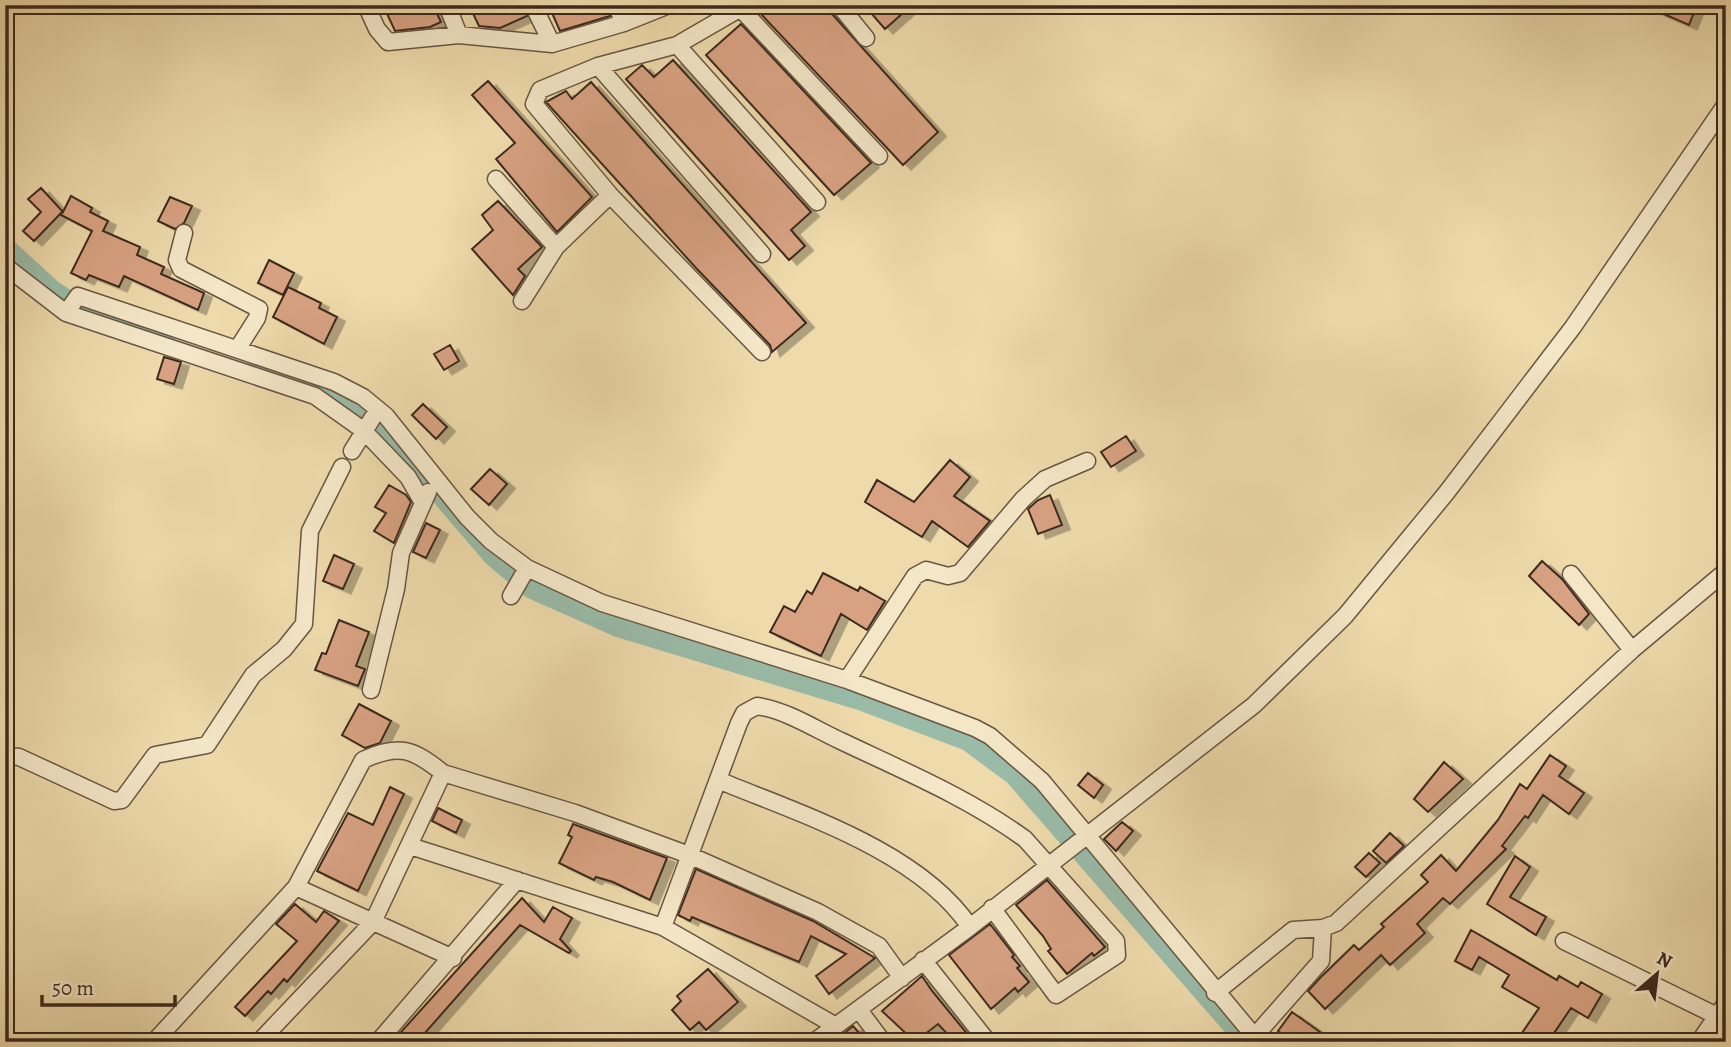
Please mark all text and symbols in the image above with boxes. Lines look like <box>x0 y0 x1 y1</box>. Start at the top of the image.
north arrow <box>1622 939 1692 1009</box>
text: N <box>1652 945 1677 975</box>
scale bar <box>42 963 175 1007</box>
text: 50 m <box>52 974 94 1002</box>

